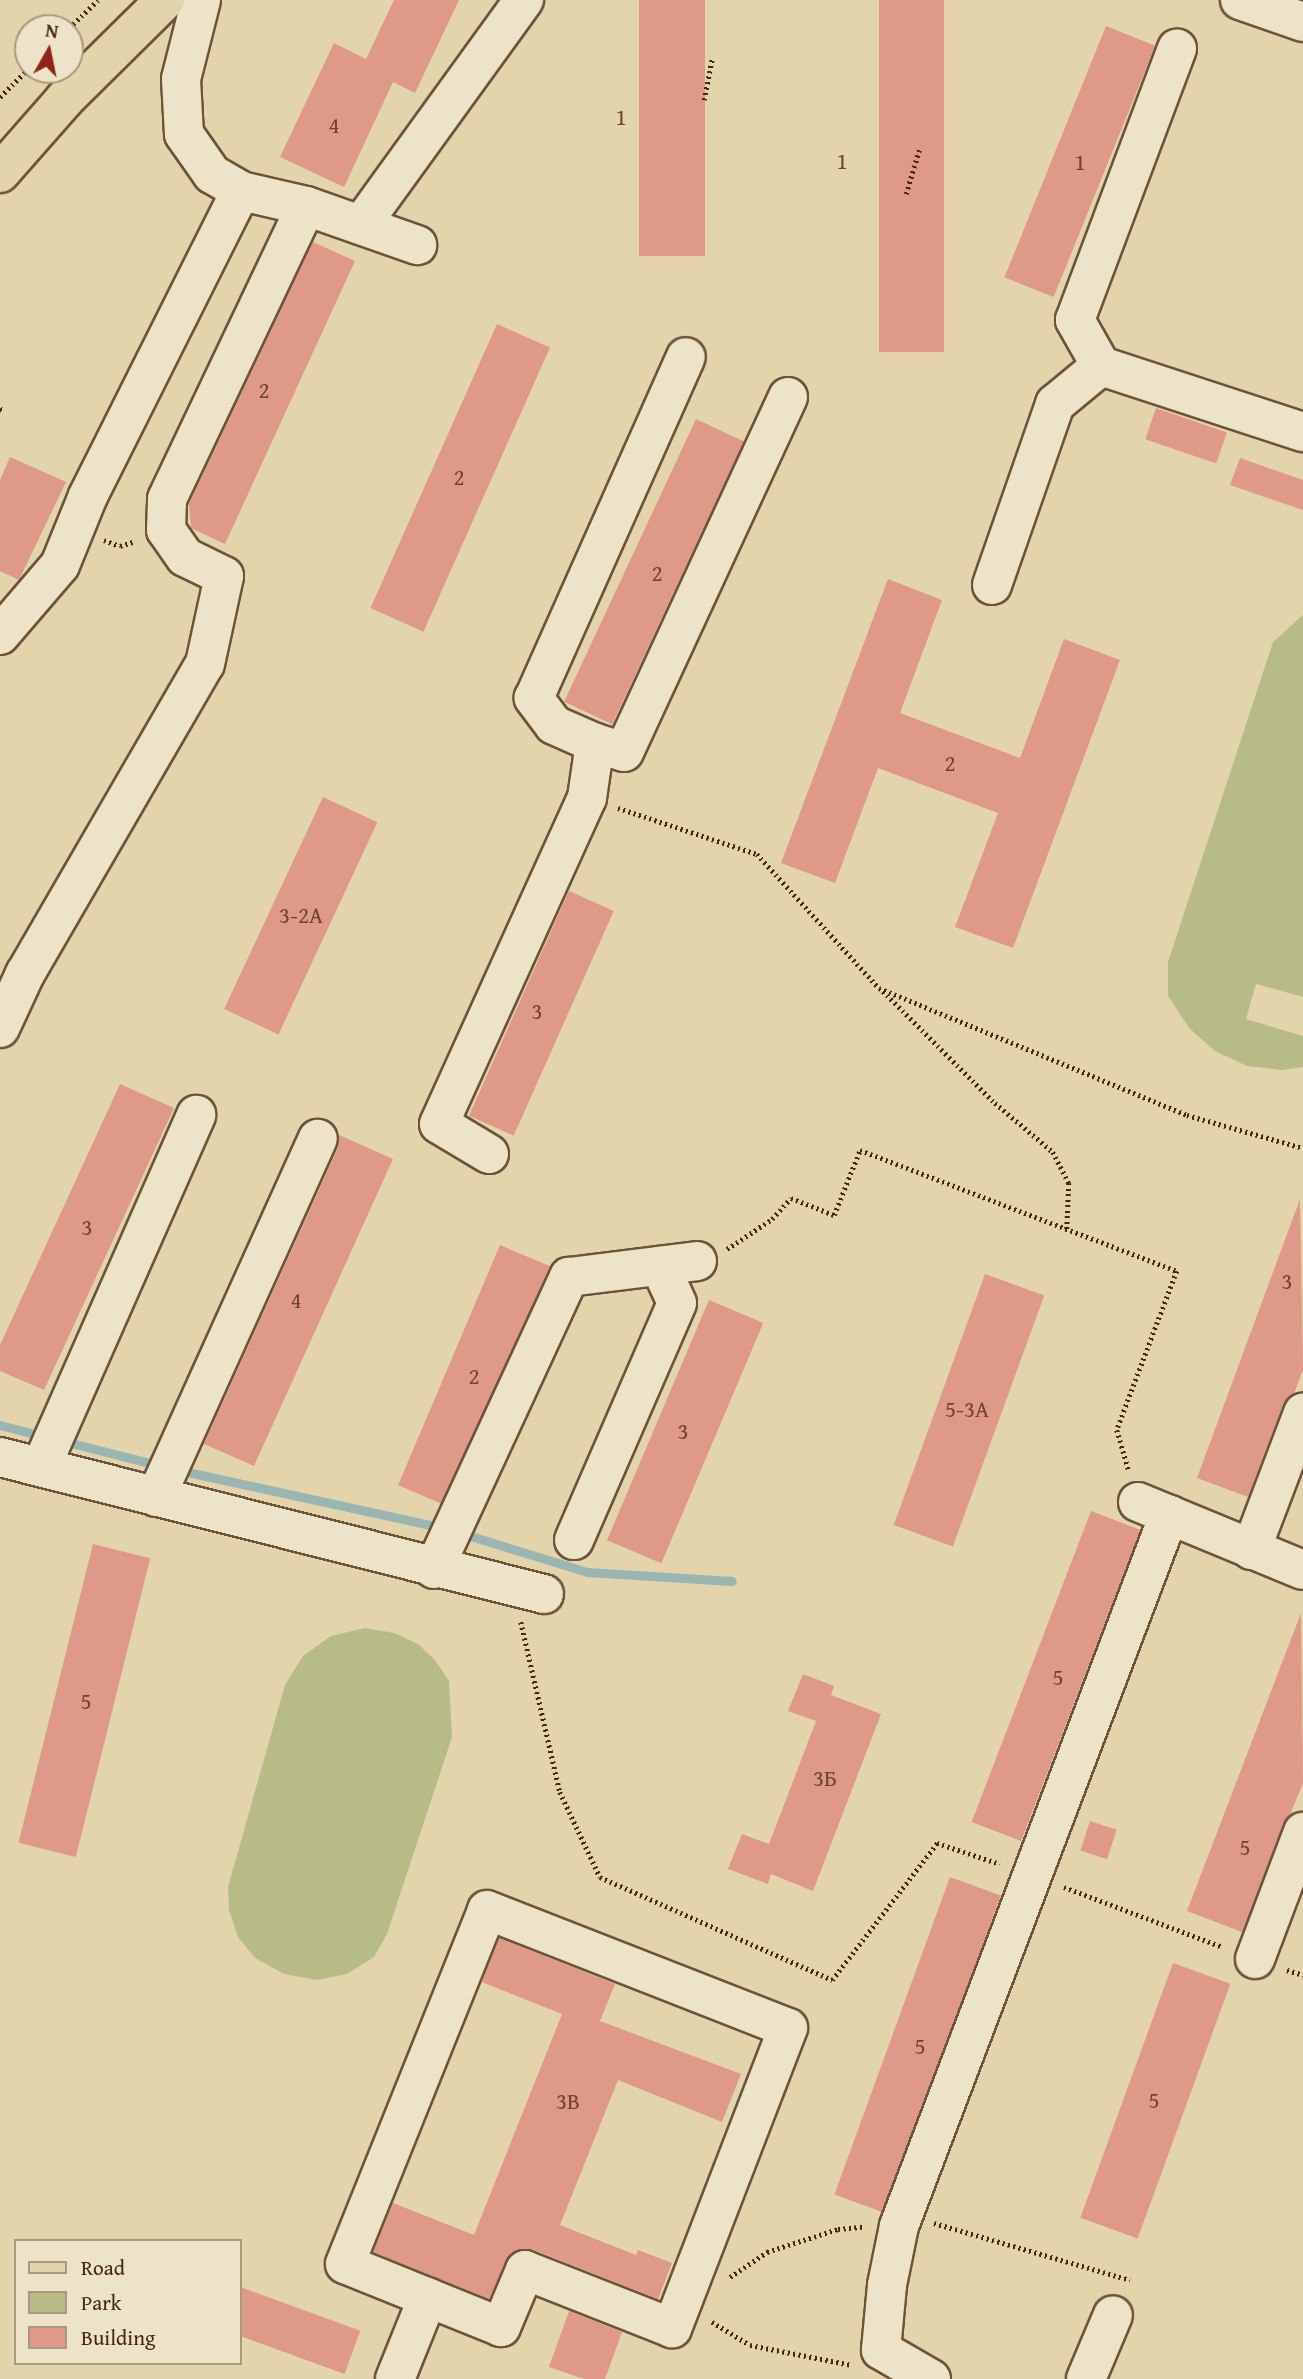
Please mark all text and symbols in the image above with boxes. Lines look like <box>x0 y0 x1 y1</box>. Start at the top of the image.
north arrow <box>14 14 84 84</box>
text: N <box>44 15 60 45</box>
house number: 1 <box>615 103 627 131</box>
house number: 4 <box>328 111 340 139</box>
house number: 1 <box>836 147 848 175</box>
house number: 1 <box>1074 148 1086 176</box>
house number: 2 <box>258 376 270 404</box>
house number: 2 <box>453 463 465 491</box>
house number: 2 <box>651 559 663 587</box>
house number: 2 <box>944 749 956 777</box>
house number: 3-2А <box>279 901 323 929</box>
house number: 3 <box>531 997 543 1025</box>
house number: 3 <box>81 1213 93 1241</box>
house number: 3 <box>1281 1267 1293 1295</box>
house number: 4 <box>290 1286 302 1314</box>
house number: 2 <box>468 1362 480 1390</box>
house number: 5-3А <box>945 1395 989 1423</box>
house number: 3 <box>677 1417 689 1445</box>
house number: 5 <box>1052 1663 1064 1691</box>
house number: 5 <box>80 1687 92 1715</box>
house number: 3Б <box>813 1764 837 1792</box>
house number: 5 <box>1239 1833 1251 1861</box>
house number: 5 <box>914 2032 926 2060</box>
house number: 5 <box>1148 2086 1160 2114</box>
house number: 3В <box>556 2087 580 2115</box>
legend <box>14 2239 242 2365</box>
text: Road <box>81 2252 125 2283</box>
text: Park <box>81 2287 122 2318</box>
text: Building <box>81 2322 155 2353</box>

